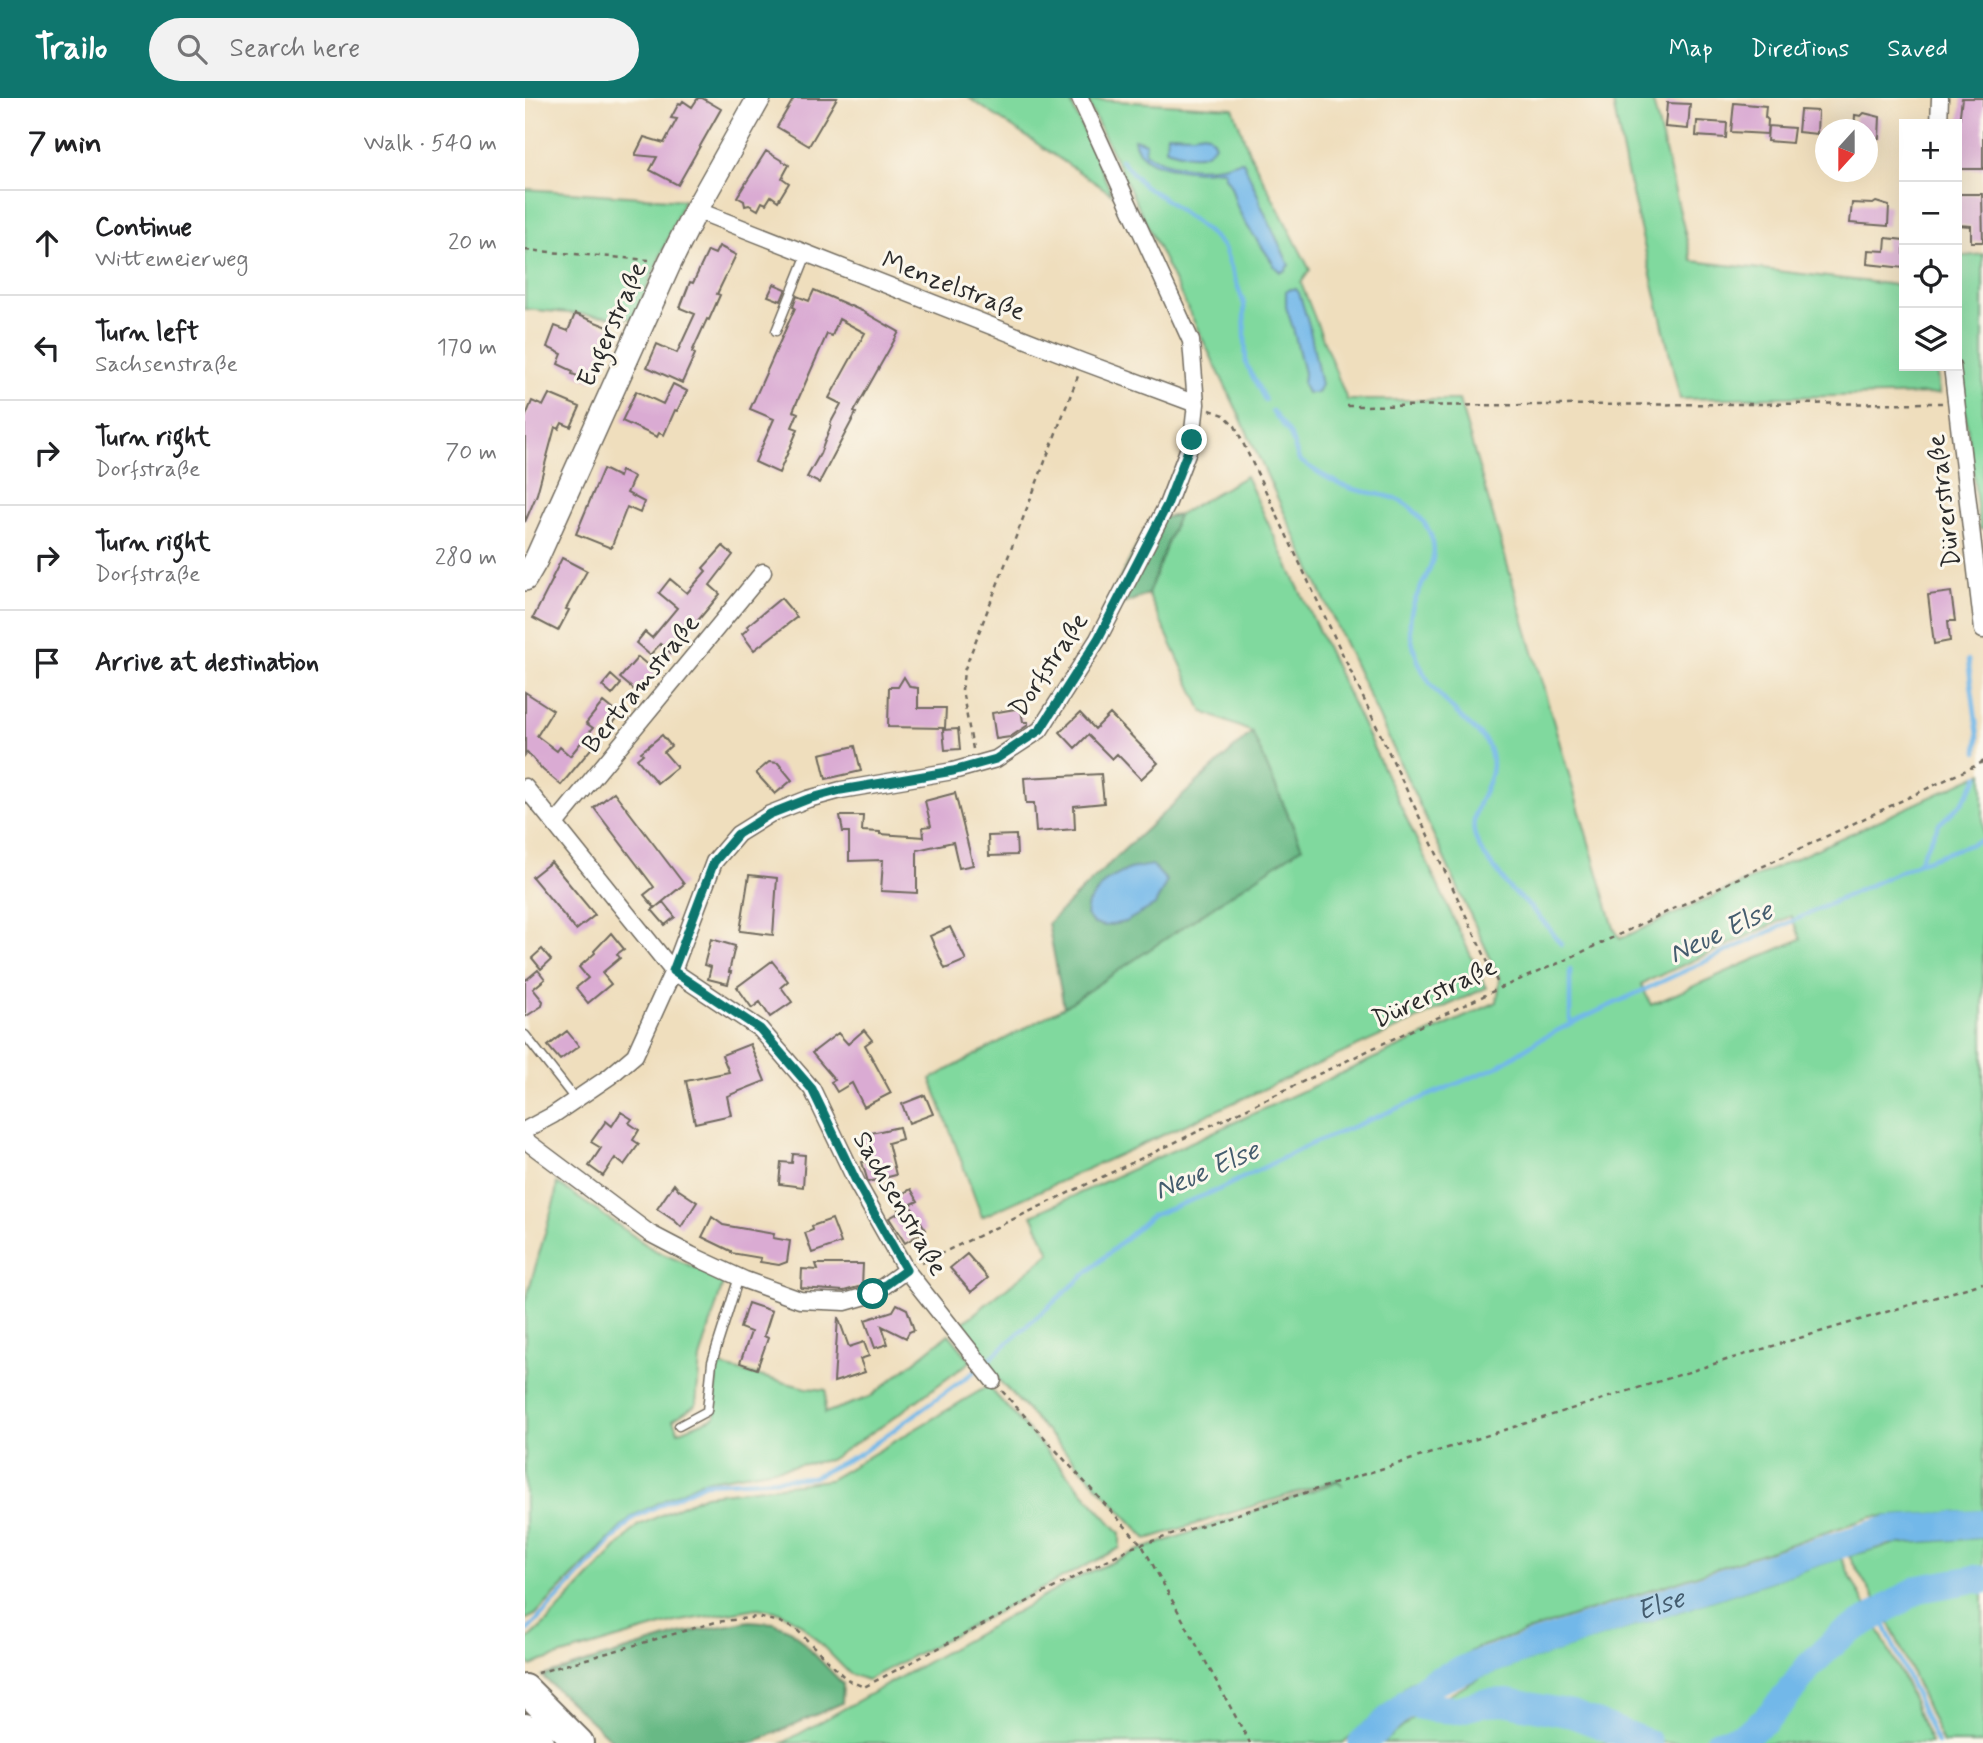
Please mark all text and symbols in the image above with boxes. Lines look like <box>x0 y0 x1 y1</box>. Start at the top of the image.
search box <box>149 18 639 81</box>
text: Trailo <box>35 27 107 71</box>
icon: search <box>173 30 211 68</box>
text: Search here <box>229 32 360 66</box>
text: Map <box>1669 34 1713 65</box>
text: Directions <box>1751 34 1849 65</box>
text: Saved <box>1887 34 1948 65</box>
north arrow <box>1815 119 1878 182</box>
map controls <box>1899 119 1962 371</box>
button: + <box>1899 119 1962 182</box>
text: 7 min <box>28 124 102 163</box>
text: Walk · 540 m <box>364 129 497 159</box>
button: − <box>1899 182 1962 245</box>
text: Continue <box>95 211 192 245</box>
icon: ahead <box>28 224 66 262</box>
text: 20 m <box>448 228 497 258</box>
street label: Menzelstraße <box>877 244 1030 330</box>
text: Wittemeierweg <box>95 245 248 275</box>
button: locate <box>1899 245 1962 308</box>
street label: Engerstraße <box>570 257 658 394</box>
button: layers <box>1899 308 1962 371</box>
text: Turn left <box>95 316 199 350</box>
icon: left <box>28 329 66 367</box>
text: 170 m <box>437 333 497 363</box>
text: Sachsenstraße <box>95 350 238 380</box>
text: Turn right <box>95 421 211 455</box>
route end <box>1176 424 1207 455</box>
street label: Dürerstraße <box>1920 432 1970 569</box>
icon: right <box>28 434 66 472</box>
text: 70 m <box>445 438 497 468</box>
text: Dorfstraße <box>95 455 200 485</box>
text: Turn right <box>95 526 211 560</box>
icon: right <box>28 539 66 577</box>
text: 280 m <box>435 543 497 573</box>
text: Dorfstraße <box>95 560 200 590</box>
street label: Dorfstraße <box>1002 606 1097 724</box>
street label: Bertramstraße <box>575 608 708 761</box>
icon: arrive <box>28 644 66 682</box>
text: Arrive at destination <box>95 646 319 680</box>
water label: Neue Else <box>1663 893 1780 973</box>
street label: Dürerstraße <box>1367 950 1503 1037</box>
street label: Sachsenstraße <box>844 1126 954 1283</box>
water label: Neue Else <box>1149 1132 1266 1210</box>
route start <box>857 1278 888 1309</box>
water label: Else <box>1632 1580 1691 1631</box>

